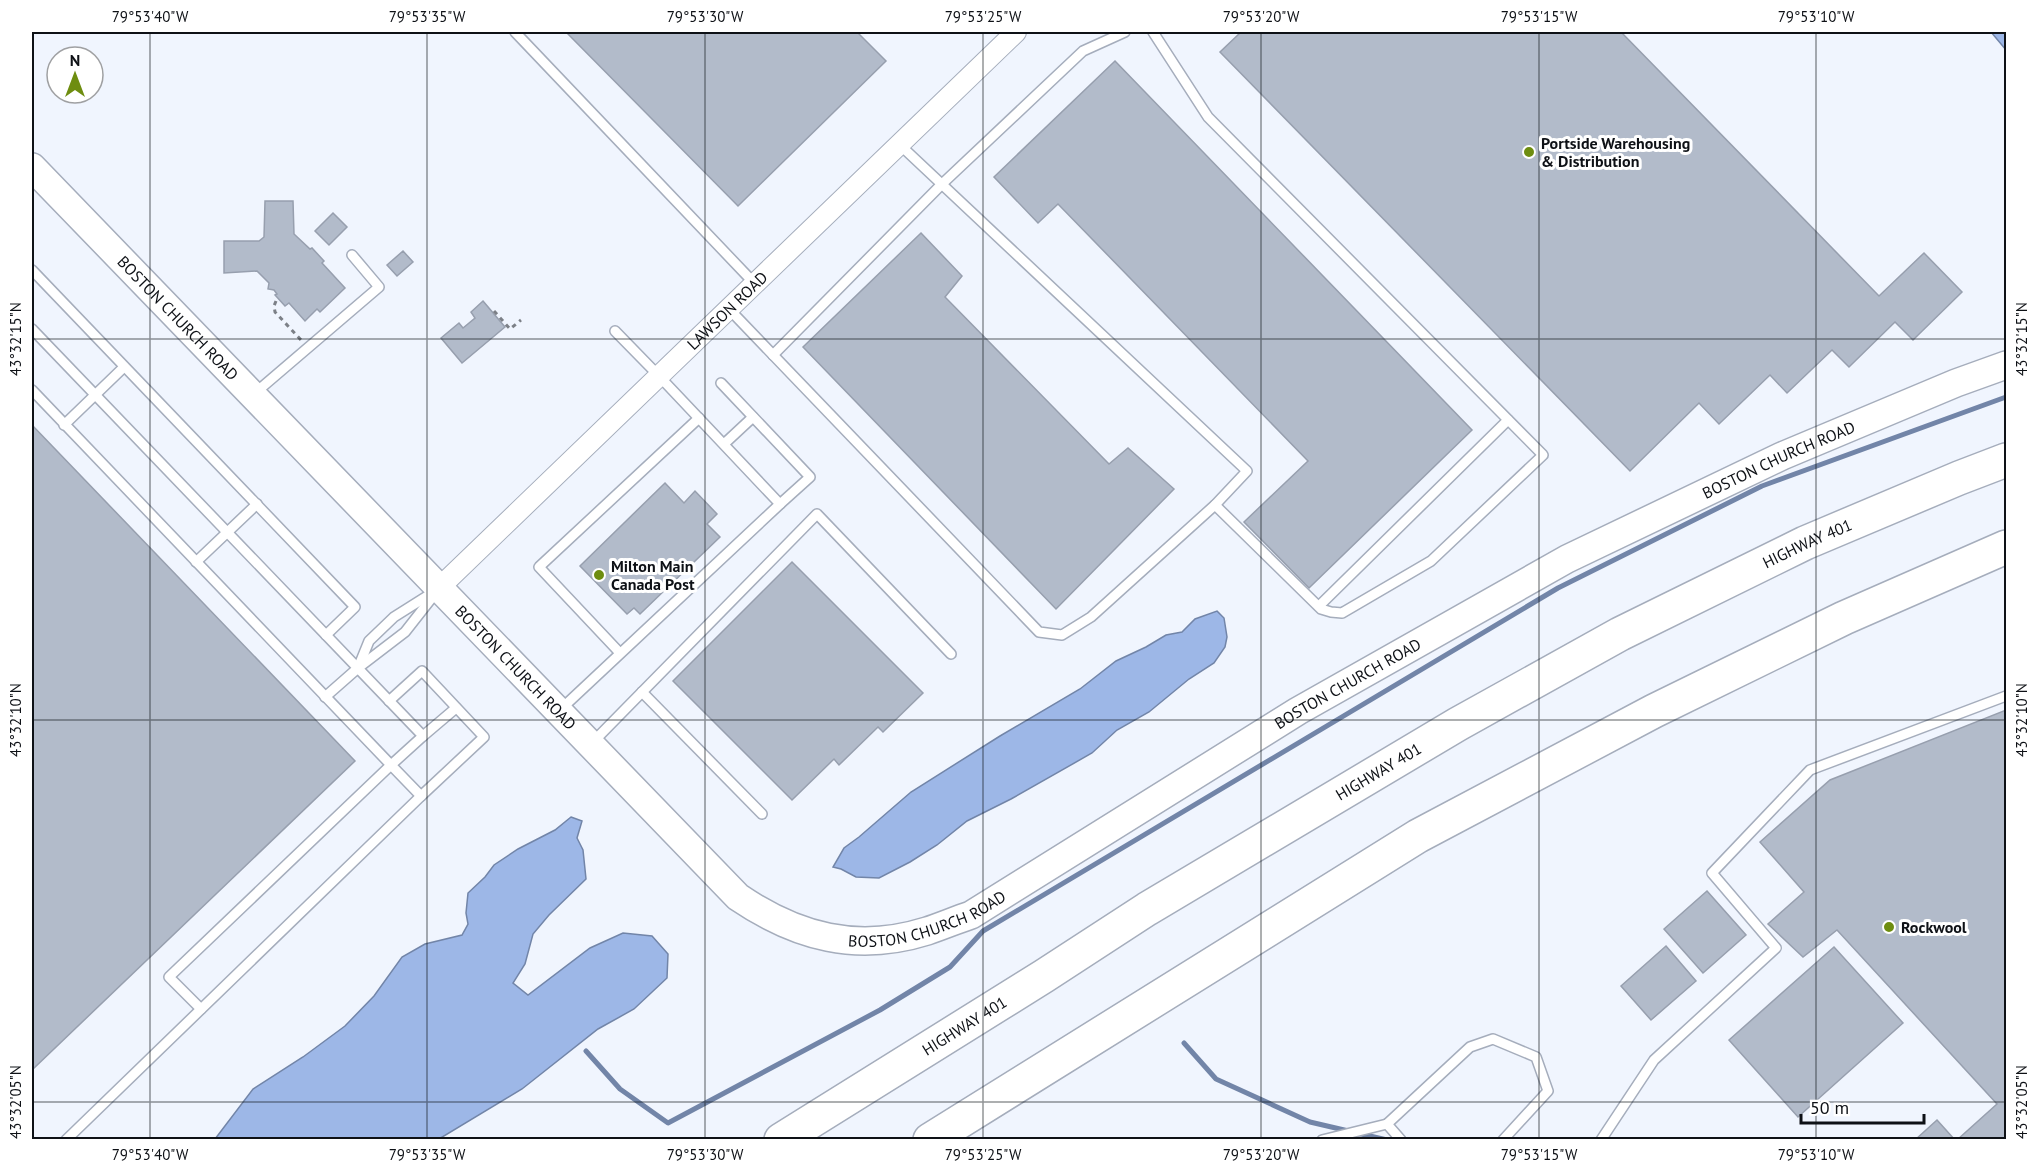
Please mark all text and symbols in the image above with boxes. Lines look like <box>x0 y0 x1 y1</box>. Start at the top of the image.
text: 79°53'40"W <box>112 7 189 26</box>
text: 79°53'35"W <box>389 7 466 26</box>
text: 79°53'30"W <box>667 7 744 26</box>
text: 79°53'25"W <box>945 7 1022 26</box>
text: 79°53'20"W <box>1223 7 1300 26</box>
text: 79°53'15"W <box>1501 7 1578 26</box>
text: 79°53'10"W <box>1778 7 1855 26</box>
north arrow <box>45 45 105 105</box>
text: N <box>70 50 80 70</box>
place label: Portside Warehousing & Distribution <box>1541 133 1690 171</box>
marker: Portside Warehousing & Distribution <box>1522 145 1536 159</box>
street label: BOSTON CHURCH ROAD <box>113 252 243 384</box>
street label: LAWSON ROAD <box>683 267 772 354</box>
text: 43°32'15"N <box>6 302 25 376</box>
text: 43°32'15"N <box>2012 302 2031 376</box>
street label: BOSTON CHURCH ROAD <box>1699 417 1858 503</box>
street label: HIGHWAY 401 <box>1759 514 1855 572</box>
place label: Milton Main Canada Post <box>611 556 695 594</box>
marker: Milton Main Canada Post <box>592 568 606 582</box>
street label: BOSTON CHURCH ROAD <box>451 601 581 734</box>
street label: BOSTON CHURCH ROAD <box>1271 634 1424 733</box>
text: 43°32'10"N <box>6 683 25 757</box>
text: 43°32'10"N <box>2012 683 2031 757</box>
street label: HIGHWAY 401 <box>1332 738 1425 805</box>
street label: BOSTON CHURCH ROAD <box>848 886 1009 951</box>
place label: Rockwool <box>1901 917 1967 937</box>
marker: Rockwool <box>1882 920 1896 934</box>
street label: HIGHWAY 401 <box>918 992 1010 1060</box>
text: 43°32'05"N <box>6 1065 25 1139</box>
text: 43°32'05"N <box>2012 1065 2031 1139</box>
scale bar <box>1801 1087 1924 1125</box>
text: 50 m <box>1810 1096 1849 1119</box>
text: 79°53'40"W <box>112 1145 189 1164</box>
text: 79°53'35"W <box>389 1145 466 1164</box>
text: 79°53'30"W <box>667 1145 744 1164</box>
text: 79°53'25"W <box>945 1145 1022 1164</box>
text: 79°53'20"W <box>1223 1145 1300 1164</box>
text: 79°53'15"W <box>1501 1145 1578 1164</box>
text: 79°53'10"W <box>1778 1145 1855 1164</box>

